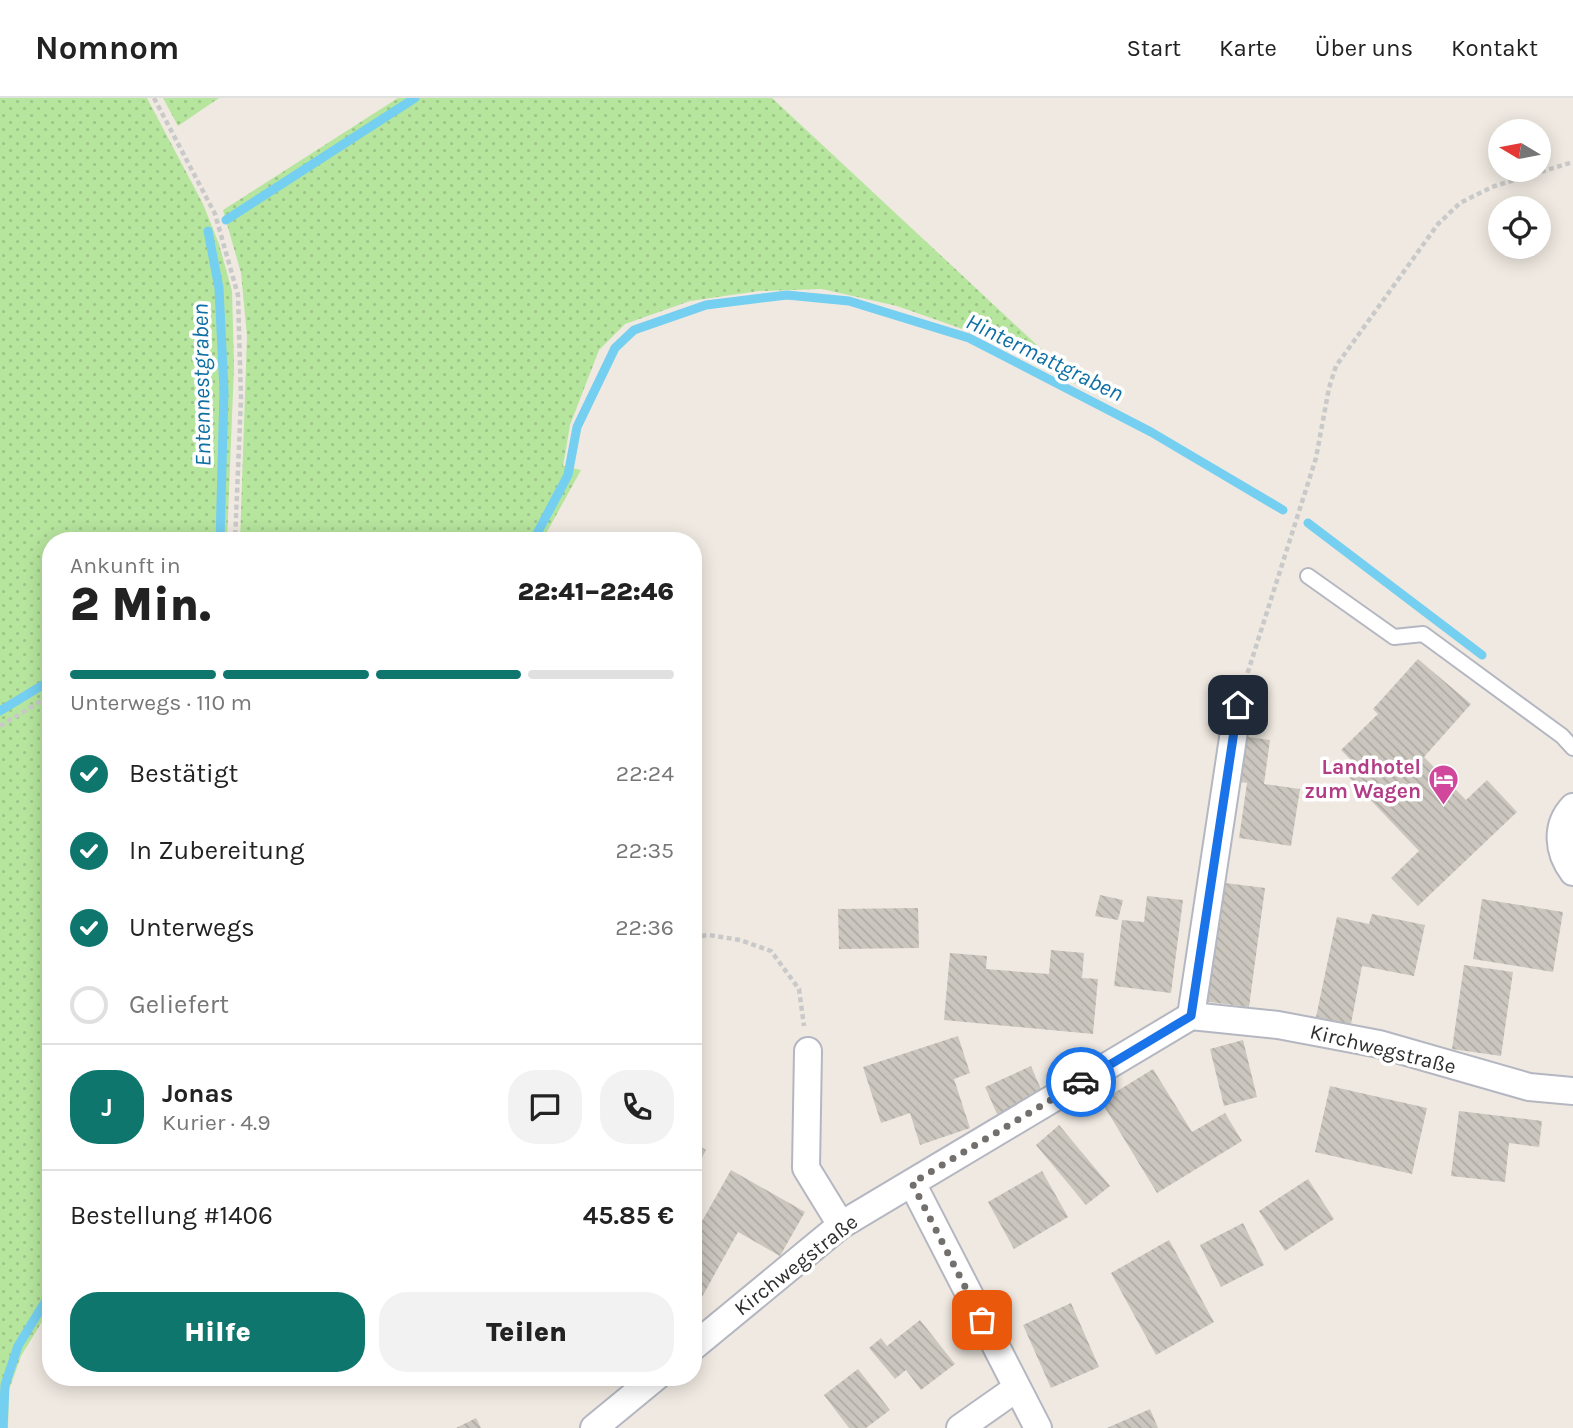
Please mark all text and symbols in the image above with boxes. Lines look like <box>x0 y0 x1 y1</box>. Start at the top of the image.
text: Nomnom <box>35 29 179 67</box>
text: Start <box>1127 34 1181 62</box>
text: Karte <box>1219 34 1277 62</box>
text: Über uns <box>1315 34 1413 62</box>
text: Kontakt <box>1451 34 1538 62</box>
north arrow <box>1488 119 1550 182</box>
map controls <box>1488 119 1551 259</box>
button: locate <box>1488 196 1551 259</box>
water label: Entennestgraben <box>187 303 216 467</box>
water label: Hintermattgraben <box>962 308 1128 407</box>
text: Ankunft in <box>70 552 181 579</box>
text: 22:41–22:46 <box>517 576 674 607</box>
text: 2 Min. <box>70 578 211 632</box>
pin <box>1208 675 1268 735</box>
icon: home <box>1219 686 1257 724</box>
text: Unterwegs · 110 m <box>70 689 252 716</box>
icon: check <box>70 755 108 793</box>
place label: Landhotel zum Wagen <box>1304 755 1421 803</box>
text: Bestätigt <box>129 758 238 789</box>
text: 22:24 <box>616 760 674 787</box>
hotel icon: Landhotel zum Wagen <box>1427 762 1461 806</box>
icon: check <box>70 832 108 870</box>
text: In Zubereitung <box>129 835 304 866</box>
text: 22:35 <box>615 837 674 864</box>
icon: check <box>70 909 108 947</box>
text: Unterwegs <box>129 912 255 943</box>
text: 22:36 <box>615 914 674 941</box>
text: Geliefert <box>129 989 229 1020</box>
street label: Kirchwegstraße <box>1307 1019 1459 1079</box>
courier <box>1046 1047 1116 1117</box>
icon: car <box>1062 1063 1100 1101</box>
button: chat <box>508 1070 582 1144</box>
button: phone <box>600 1070 674 1144</box>
text: Jonas <box>162 1078 233 1109</box>
text: J <box>101 1092 113 1123</box>
text: Kurier · 4.9 <box>162 1109 271 1136</box>
text: Bestellung #1406 <box>70 1200 273 1231</box>
text: 45.85 € <box>583 1200 674 1231</box>
street label: Kirchwegstraße <box>730 1209 862 1321</box>
pin <box>952 1290 1012 1350</box>
button: Hilfe <box>70 1292 365 1372</box>
button: Teilen <box>379 1292 674 1372</box>
icon: bag <box>963 1301 1001 1339</box>

